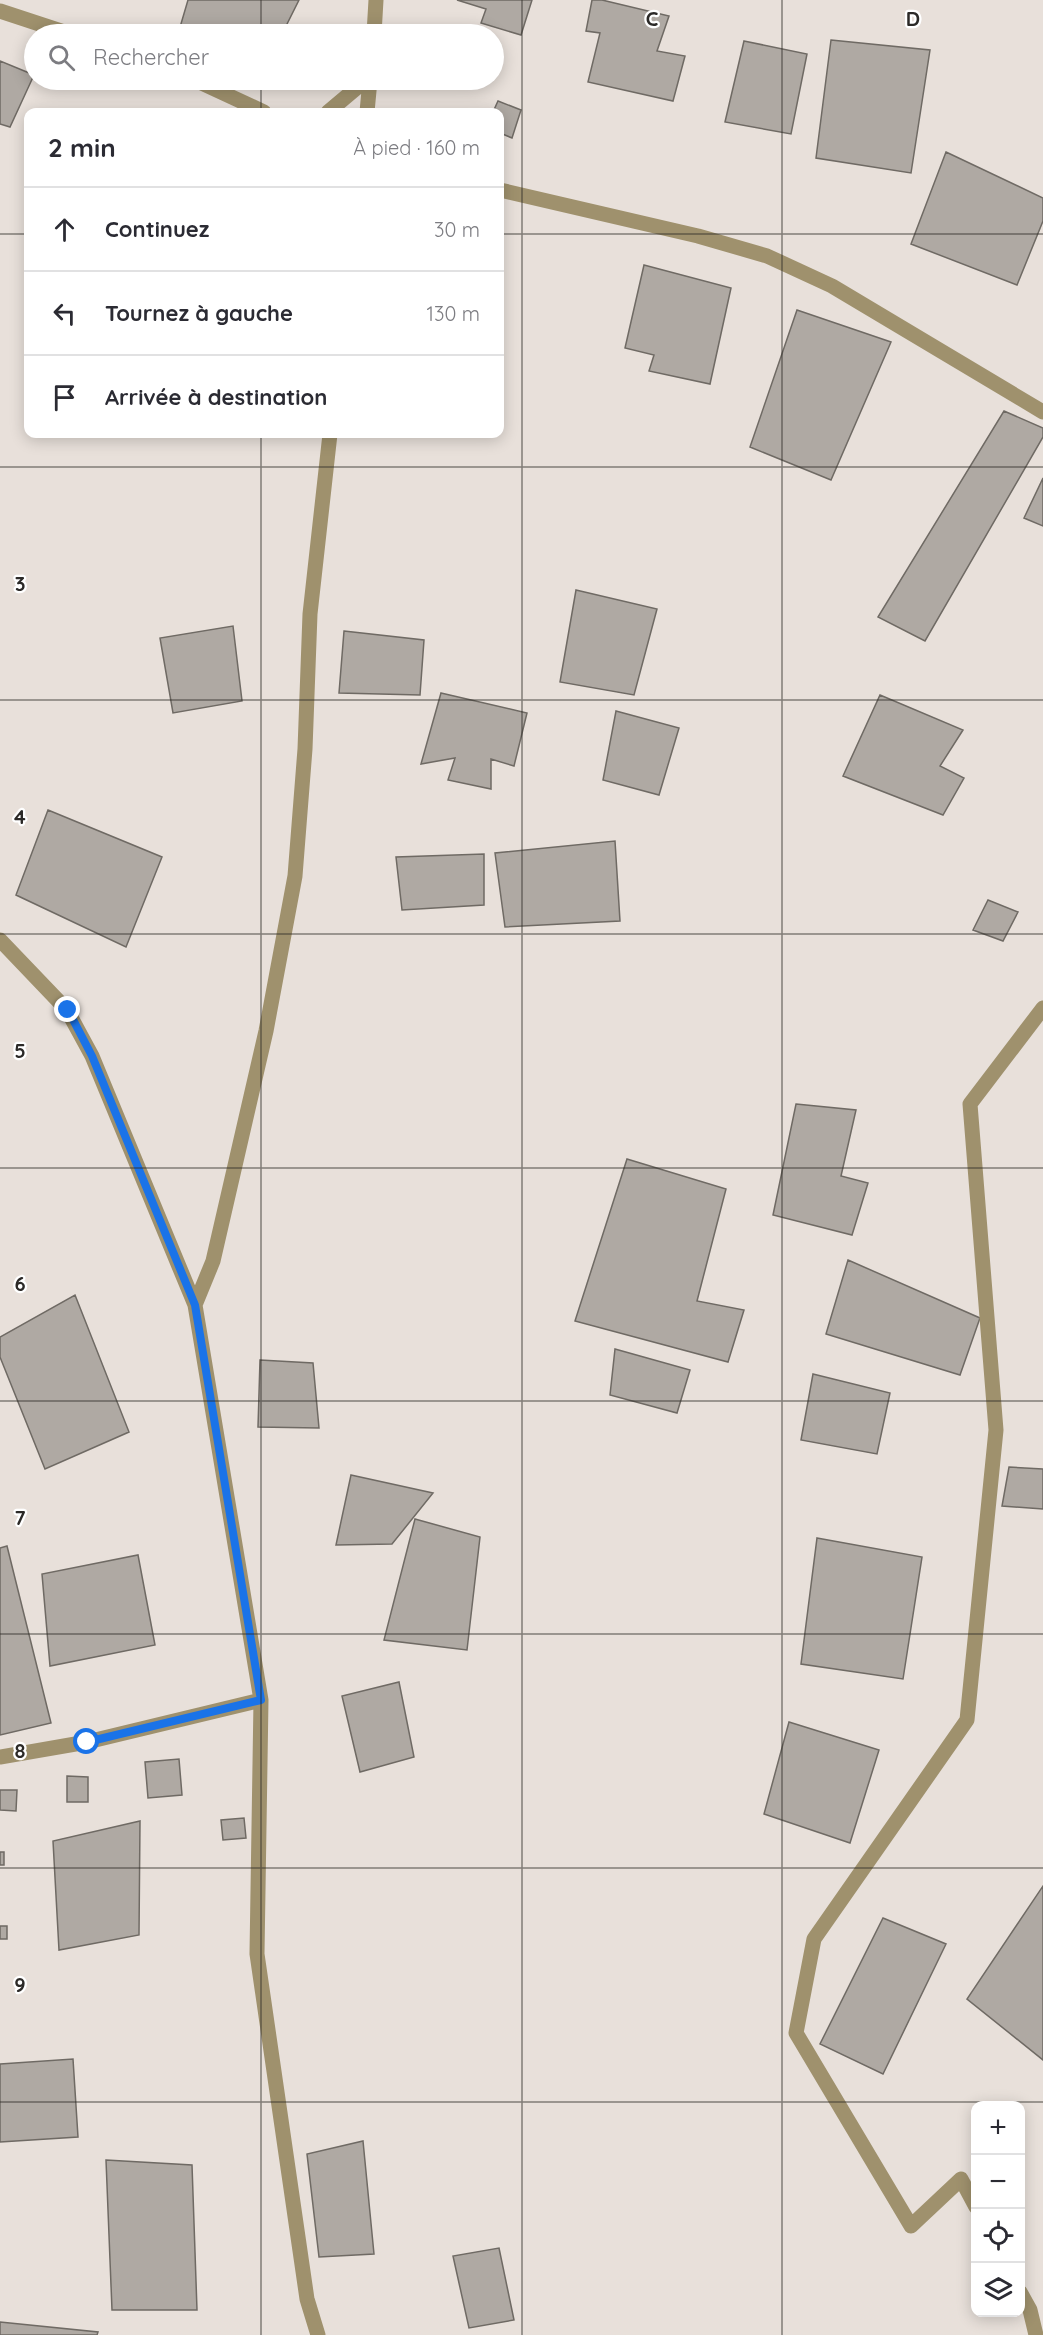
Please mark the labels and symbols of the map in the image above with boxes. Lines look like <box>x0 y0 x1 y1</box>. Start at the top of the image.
text: C <box>646 6 659 31</box>
text: D <box>906 6 920 31</box>
text: 3 <box>15 571 25 596</box>
text: 4 <box>14 804 26 829</box>
route end <box>54 996 80 1022</box>
text: 5 <box>14 1038 26 1063</box>
text: 6 <box>14 1271 26 1296</box>
text: 7 <box>15 1505 26 1530</box>
route start <box>73 1728 99 1754</box>
text: 8 <box>15 1738 26 1763</box>
text: 9 <box>14 1972 26 1997</box>

